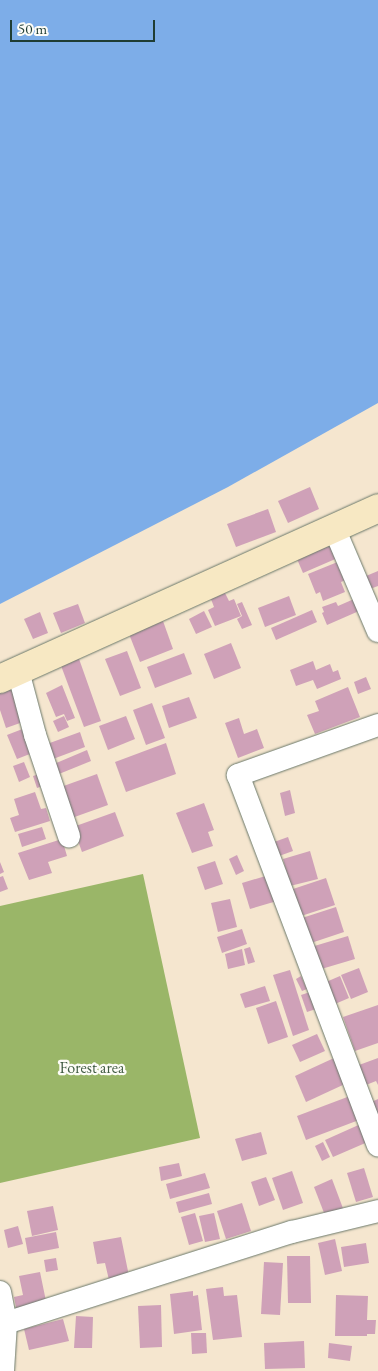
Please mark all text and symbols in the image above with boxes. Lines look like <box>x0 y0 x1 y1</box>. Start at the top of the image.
scale bar <box>12 10 158 42</box>
text: 50 m <box>18 19 47 38</box>
park label: Forest area <box>60 1058 124 1078</box>

